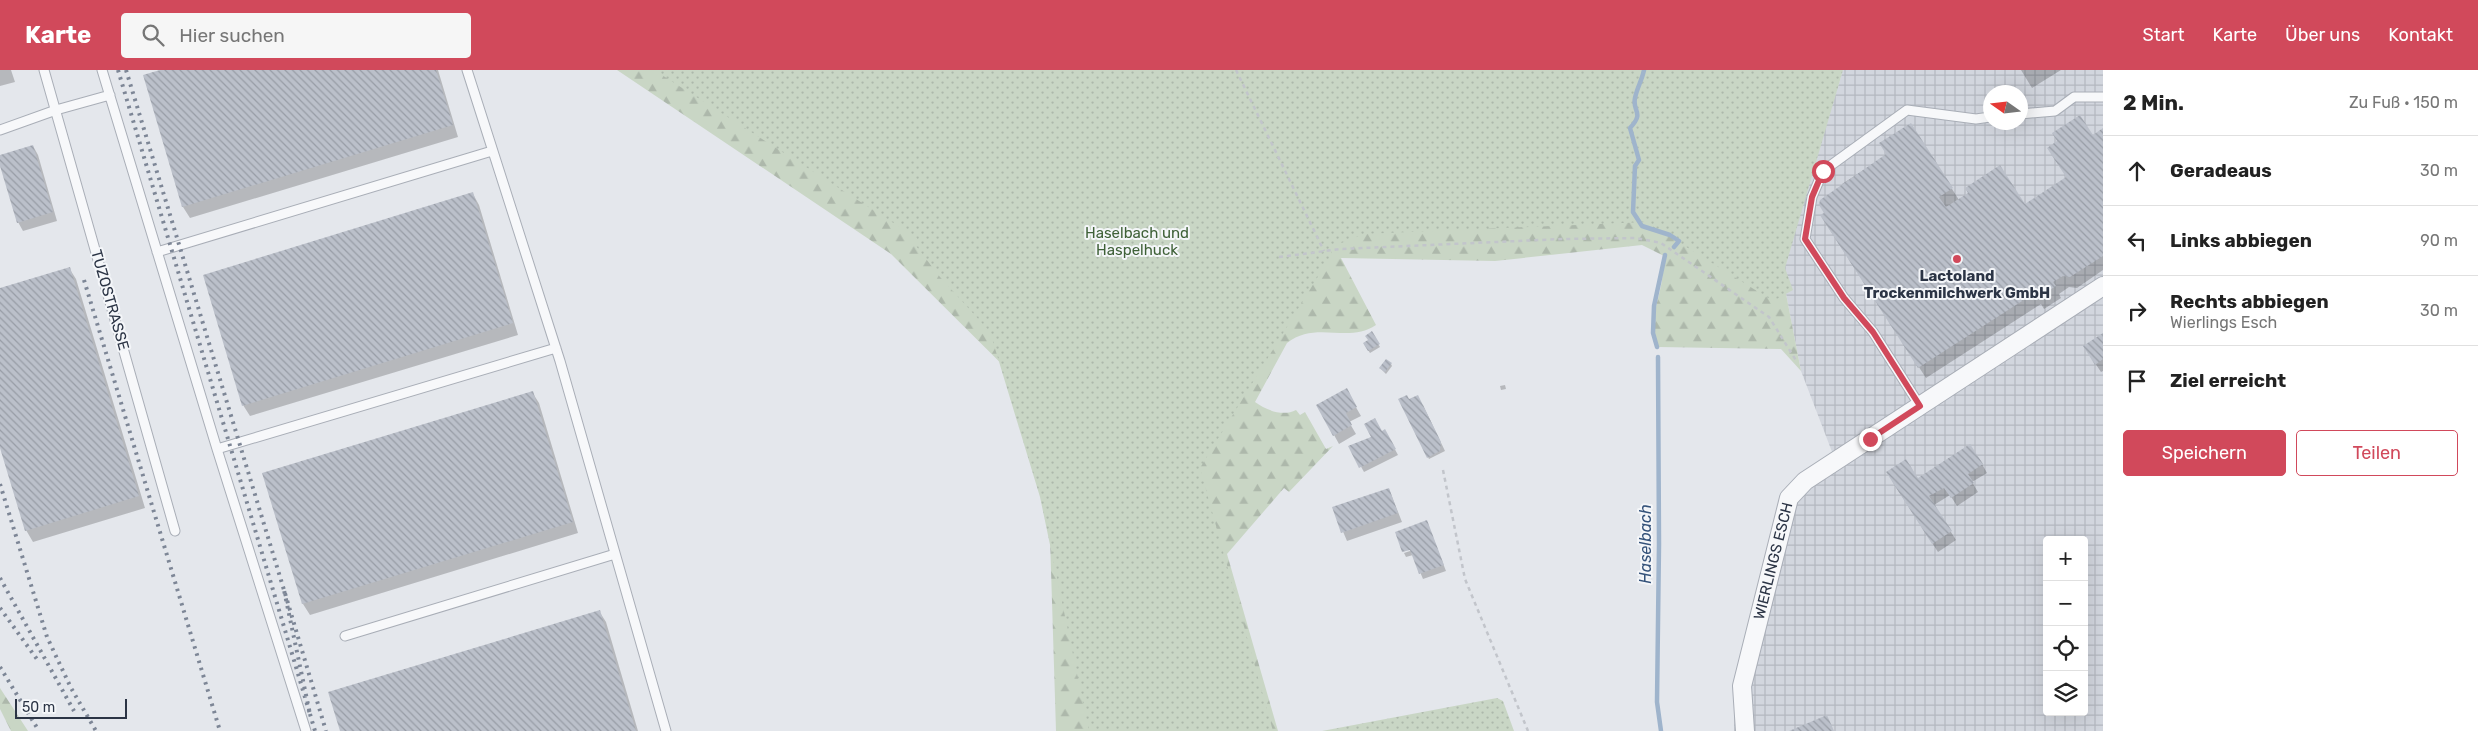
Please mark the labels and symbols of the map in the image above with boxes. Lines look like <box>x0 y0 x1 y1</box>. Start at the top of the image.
north arrow <box>1983 85 2028 130</box>
route start <box>1812 160 1835 183</box>
park label: Haselbach und Haspelhuck <box>1085 224 1189 259</box>
street label: TUZOSTRASSE <box>87 248 133 352</box>
marker: Lactoland Trockenmilchwerk GmbH <box>1951 253 1963 265</box>
place label: Lactoland Trockenmilchwerk GmbH <box>1864 267 2050 302</box>
route end <box>1859 428 1882 451</box>
street label: WIERLINGS ESCH <box>1750 500 1797 622</box>
water label: Haselbach <box>1636 504 1655 584</box>
scale bar <box>15 696 128 719</box>

